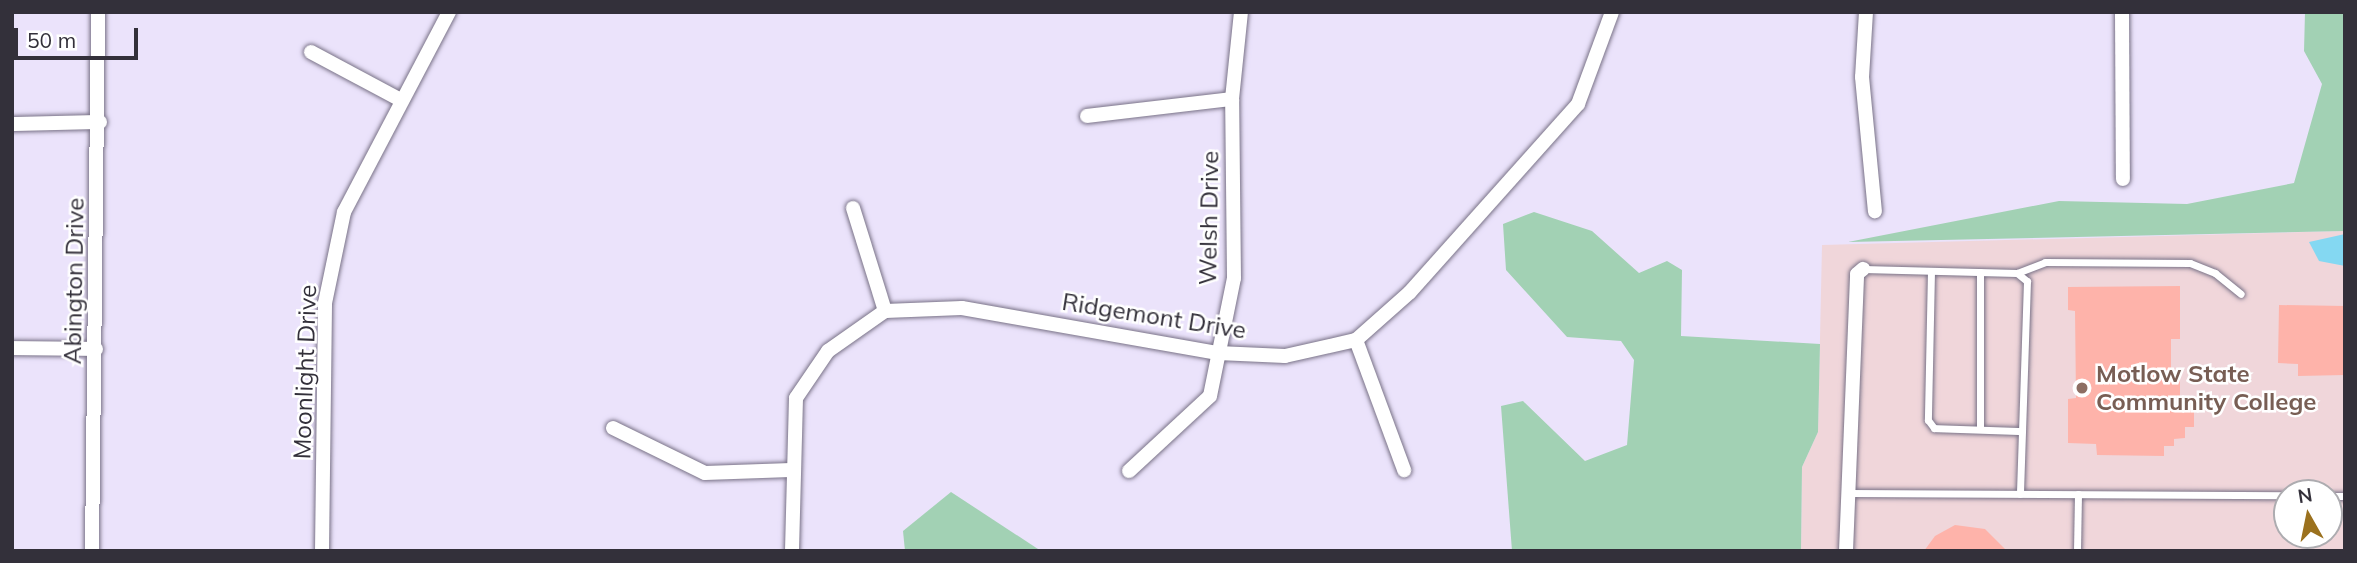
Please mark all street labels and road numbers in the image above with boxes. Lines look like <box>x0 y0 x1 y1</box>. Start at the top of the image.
street label: Welsh Drive <box>1193 151 1225 285</box>
street label: Abington Drive <box>58 197 90 365</box>
street label: Moonlight Drive <box>288 284 322 460</box>
street label: Ridgemont Drive <box>1060 287 1248 345</box>

